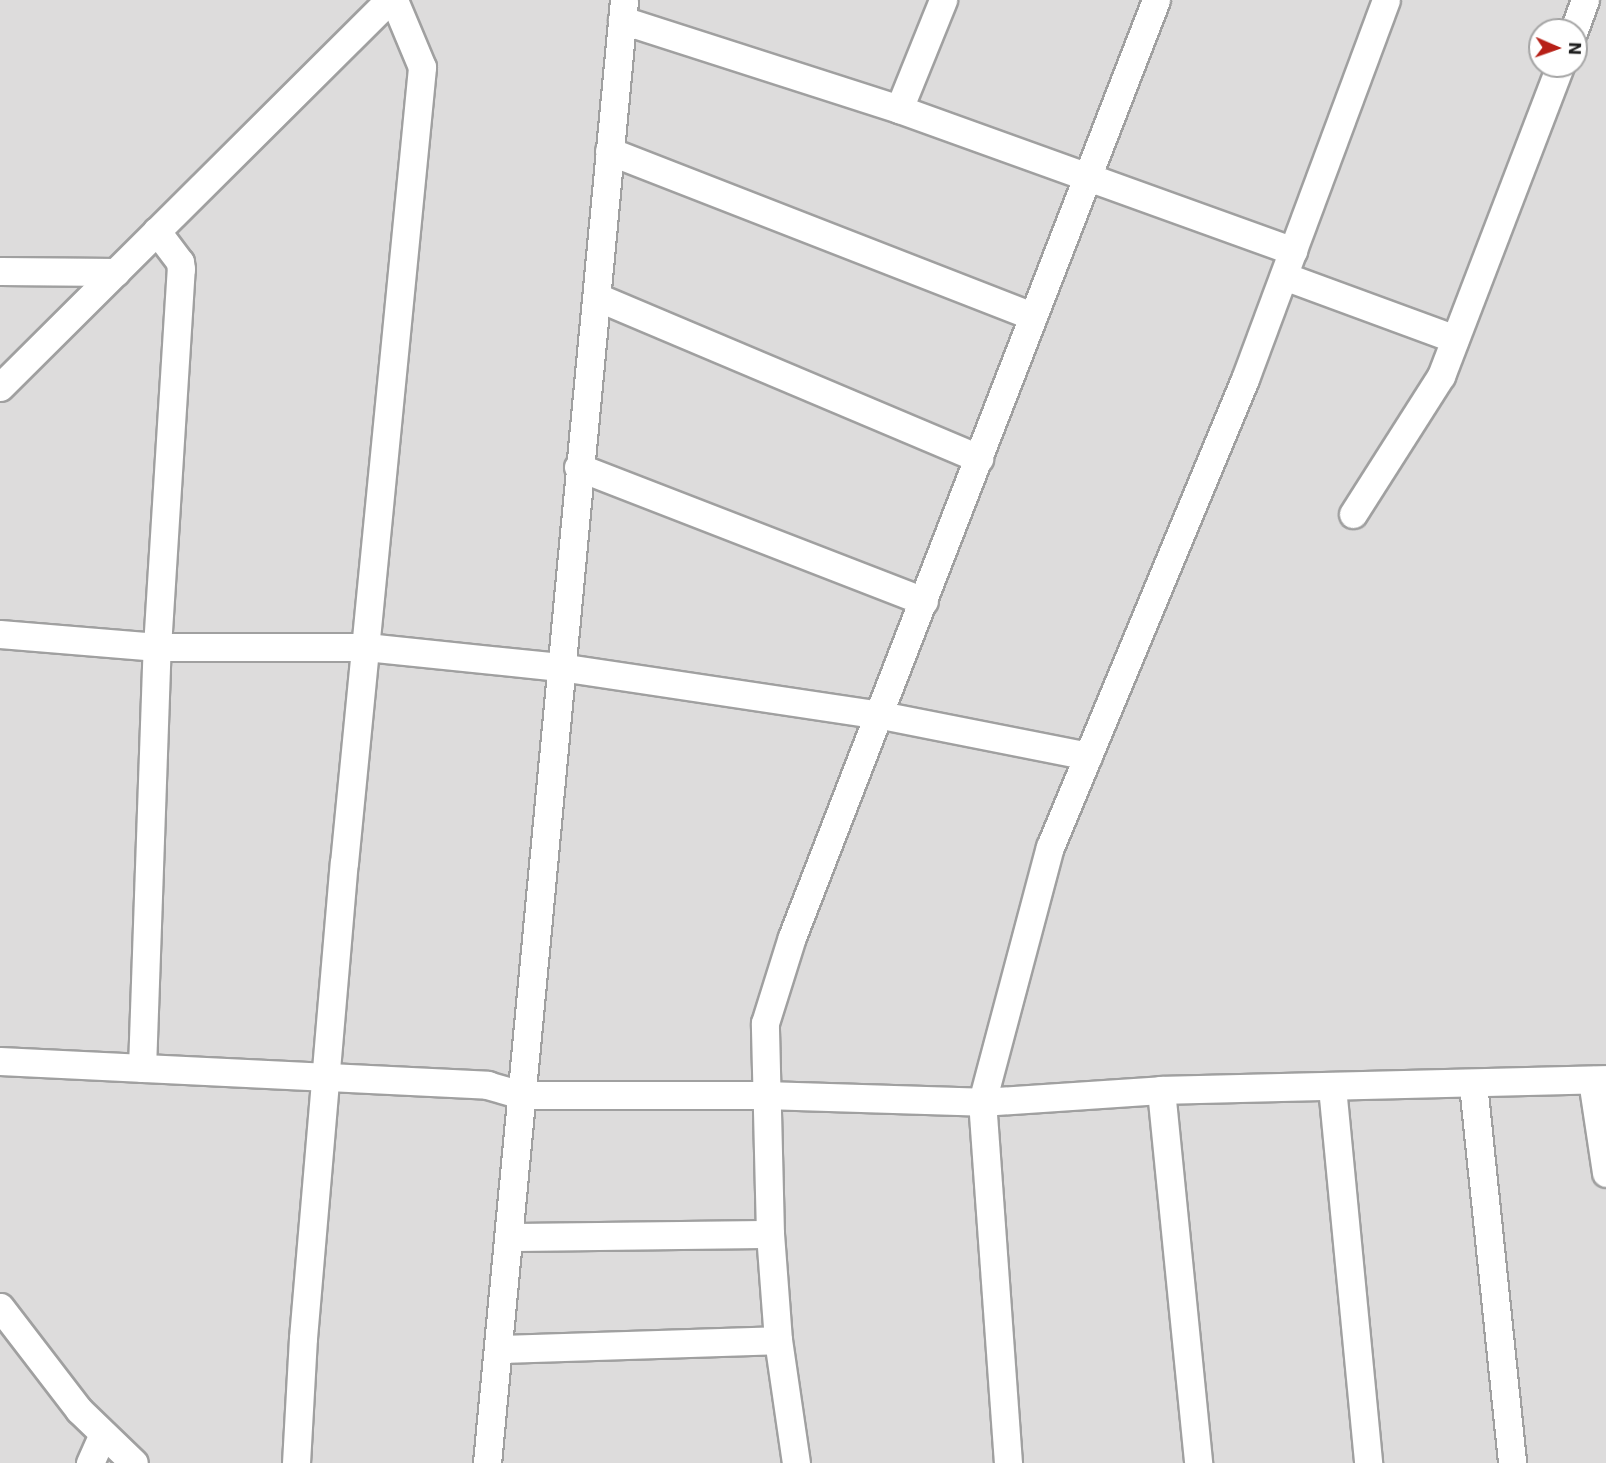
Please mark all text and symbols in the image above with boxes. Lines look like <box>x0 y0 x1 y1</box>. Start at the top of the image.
north arrow <box>1528 18 1588 78</box>
text: N <box>1565 42 1584 56</box>

